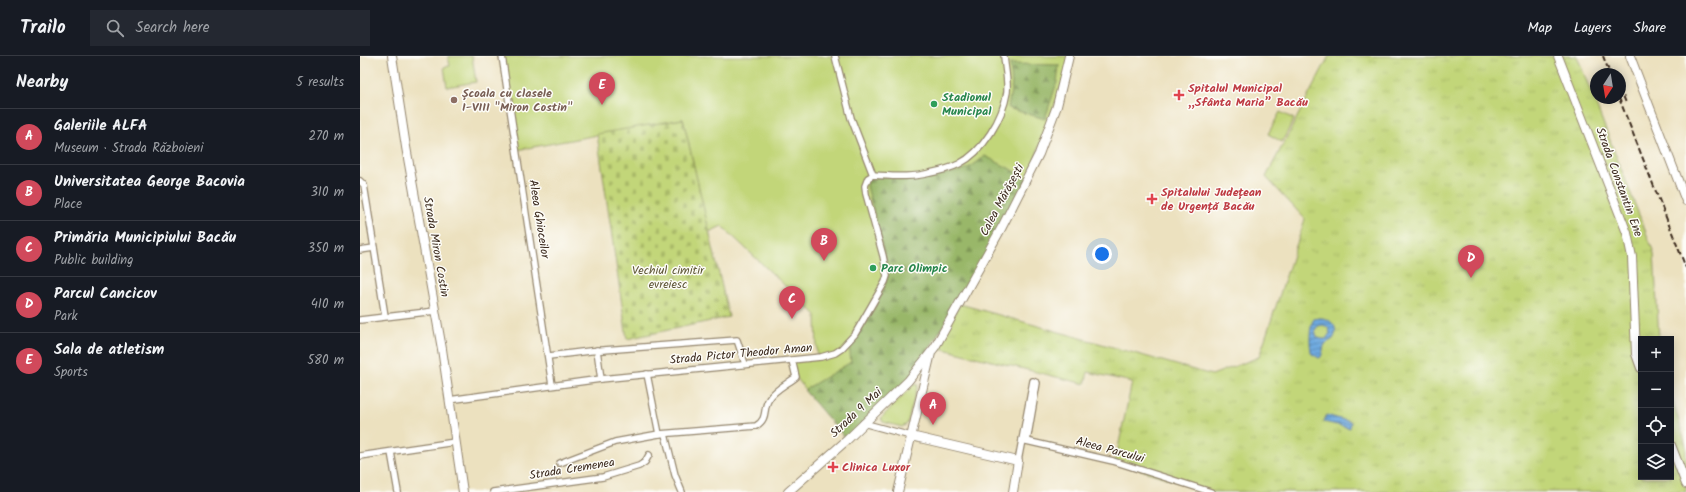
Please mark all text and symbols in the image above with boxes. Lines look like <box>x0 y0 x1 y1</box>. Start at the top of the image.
search box <box>90 10 370 46</box>
text: Trailo <box>20 13 66 43</box>
text: Search here <box>136 16 210 40</box>
icon: search <box>104 17 126 39</box>
text: Map <box>1528 17 1552 39</box>
text: Layers <box>1574 17 1612 39</box>
text: Share <box>1634 17 1666 39</box>
north arrow <box>1590 68 1626 104</box>
text: Nearby <box>16 69 68 96</box>
text: 5 results <box>296 72 344 93</box>
pin: E <box>589 72 615 105</box>
place label: Spitalul Municipal „Sfânta Maria” Bacău <box>1188 79 1308 112</box>
place label: Școala cu clasele I-VIII "Miron Costin" <box>462 84 573 117</box>
place label: Stadionul Municipal <box>942 88 992 121</box>
marker: Spitalul Municipal „Sfânta Maria” Bacău <box>1173 89 1185 101</box>
marker: Școala cu clasele I-VIII "Miron Costin" <box>449 95 459 105</box>
marker: Stadionul Municipal <box>929 99 939 109</box>
text: Galeriile ALFA <box>54 114 147 138</box>
street label: Strada Constantin Ene <box>1590 125 1648 240</box>
text: A <box>25 126 33 147</box>
text: 270 m <box>308 126 344 147</box>
text: Museum · Strada Războieni <box>54 138 203 159</box>
street label: Calea Mărășești <box>975 159 1030 240</box>
text: Universitatea George Bacovia <box>54 170 245 194</box>
street label: Aleea Ghioceilor <box>523 178 555 261</box>
text: B <box>25 182 33 203</box>
text: 310 m <box>310 182 344 203</box>
place label: Spitalului Județean de Urgență Bacău <box>1161 183 1262 216</box>
marker: Spitalului Județean de Urgență Bacău <box>1146 193 1158 205</box>
text: Place <box>54 194 82 215</box>
street label: Strada Miron Costin <box>418 195 454 299</box>
text: Primăria Municipiului Bacău <box>54 226 236 250</box>
pin: B <box>811 228 837 261</box>
text: C <box>25 238 33 259</box>
text: 350 m <box>308 238 344 259</box>
your location <box>1092 244 1112 264</box>
pin: D <box>1458 245 1484 278</box>
text: Public building <box>54 250 133 271</box>
place label: Parc Olimpic <box>881 259 948 278</box>
park label: Vechiul cimitir evreiesc <box>632 261 705 294</box>
marker: Parc Olimpic <box>868 263 878 273</box>
text: Parcul Cancicov <box>54 282 157 306</box>
pin: C <box>779 286 805 319</box>
text: D <box>25 294 33 315</box>
text: 410 m <box>311 294 344 315</box>
text: Park <box>54 306 78 327</box>
map controls <box>1638 336 1674 480</box>
button: + <box>1638 336 1674 372</box>
text: Sala de atletism <box>54 338 164 362</box>
street label: Strada Pictor Theodor Aman <box>669 338 813 370</box>
text: E <box>25 350 33 371</box>
text: 580 m <box>307 350 344 371</box>
text: Sports <box>54 362 88 383</box>
button: − <box>1638 372 1674 408</box>
street label: Strada 9 Mai <box>826 383 887 442</box>
pin: A <box>920 392 946 425</box>
button: locate <box>1638 408 1674 444</box>
street label: Aleea Parcului <box>1074 432 1147 469</box>
button: layers <box>1638 444 1674 480</box>
street label: Strada Cremenea <box>528 453 616 485</box>
place label: Clinica Luxor <box>842 458 911 477</box>
marker: Clinica Luxor <box>827 461 839 473</box>

